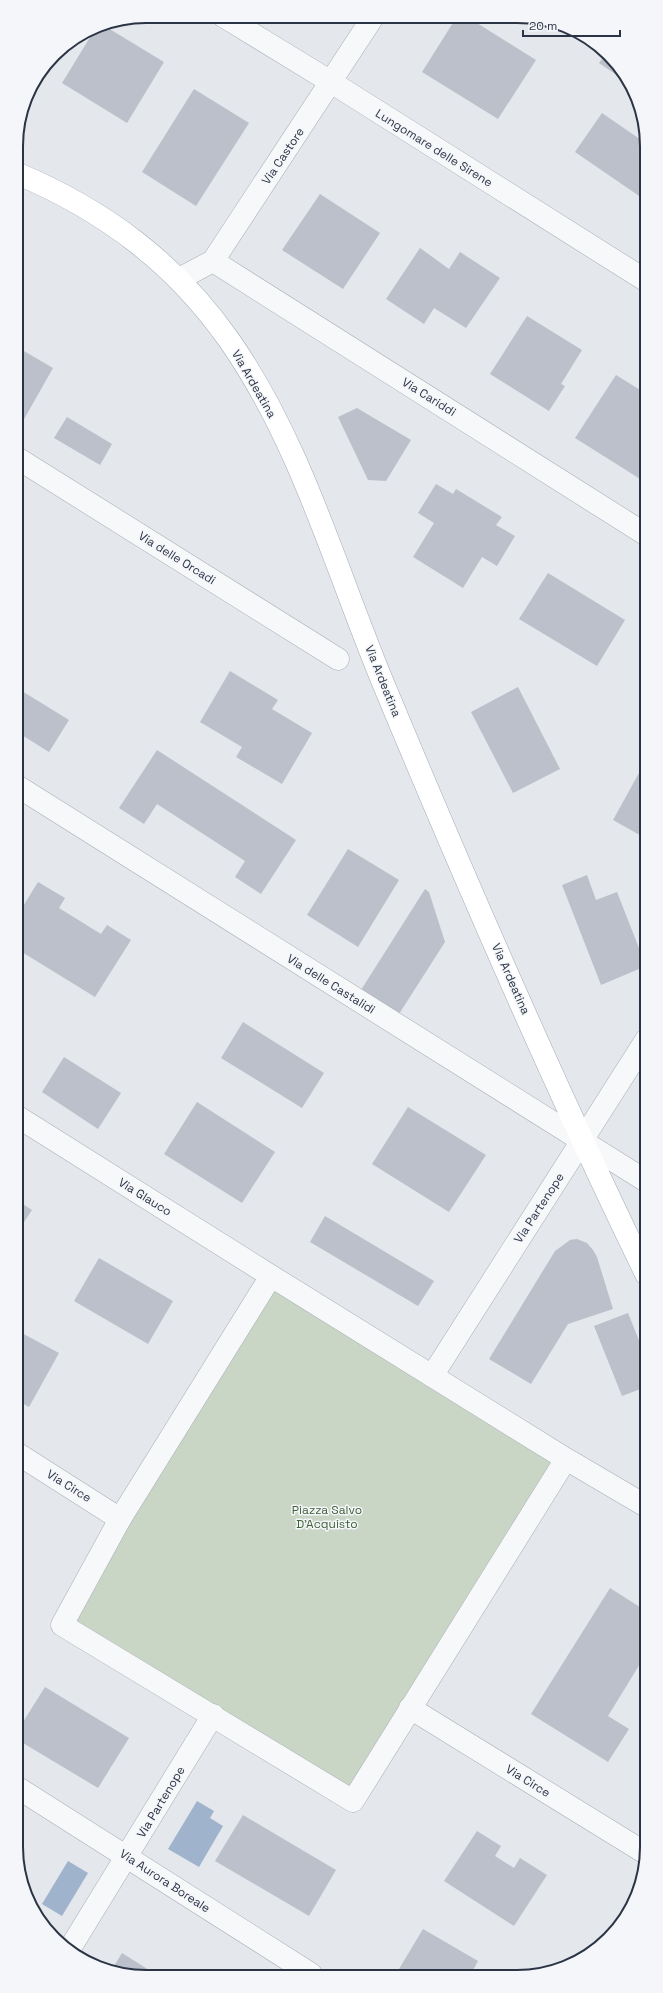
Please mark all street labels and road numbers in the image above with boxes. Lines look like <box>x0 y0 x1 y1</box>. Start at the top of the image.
street label: Lungomare delle Sirene <box>372 105 496 191</box>
street label: Via Castore <box>258 124 308 188</box>
street label: Via Ardeatina <box>228 347 280 421</box>
street label: Via Cariddi <box>399 374 459 420</box>
street label: Via delle Orcadi <box>135 528 219 588</box>
street label: Via Ardeatina <box>361 643 405 719</box>
street label: Via Ardeatina <box>488 941 534 1017</box>
street label: Via delle Castalidi <box>284 950 378 1018</box>
street label: Via Partenope <box>510 1170 568 1246</box>
street label: Via Glauco <box>115 1174 175 1220</box>
street label: Via Circe <box>44 1466 94 1506</box>
street label: Via Circe <box>503 1761 553 1801</box>
street label: Via Partenope <box>133 1763 189 1841</box>
street label: Via Aurora Boreale <box>117 1846 213 1916</box>

